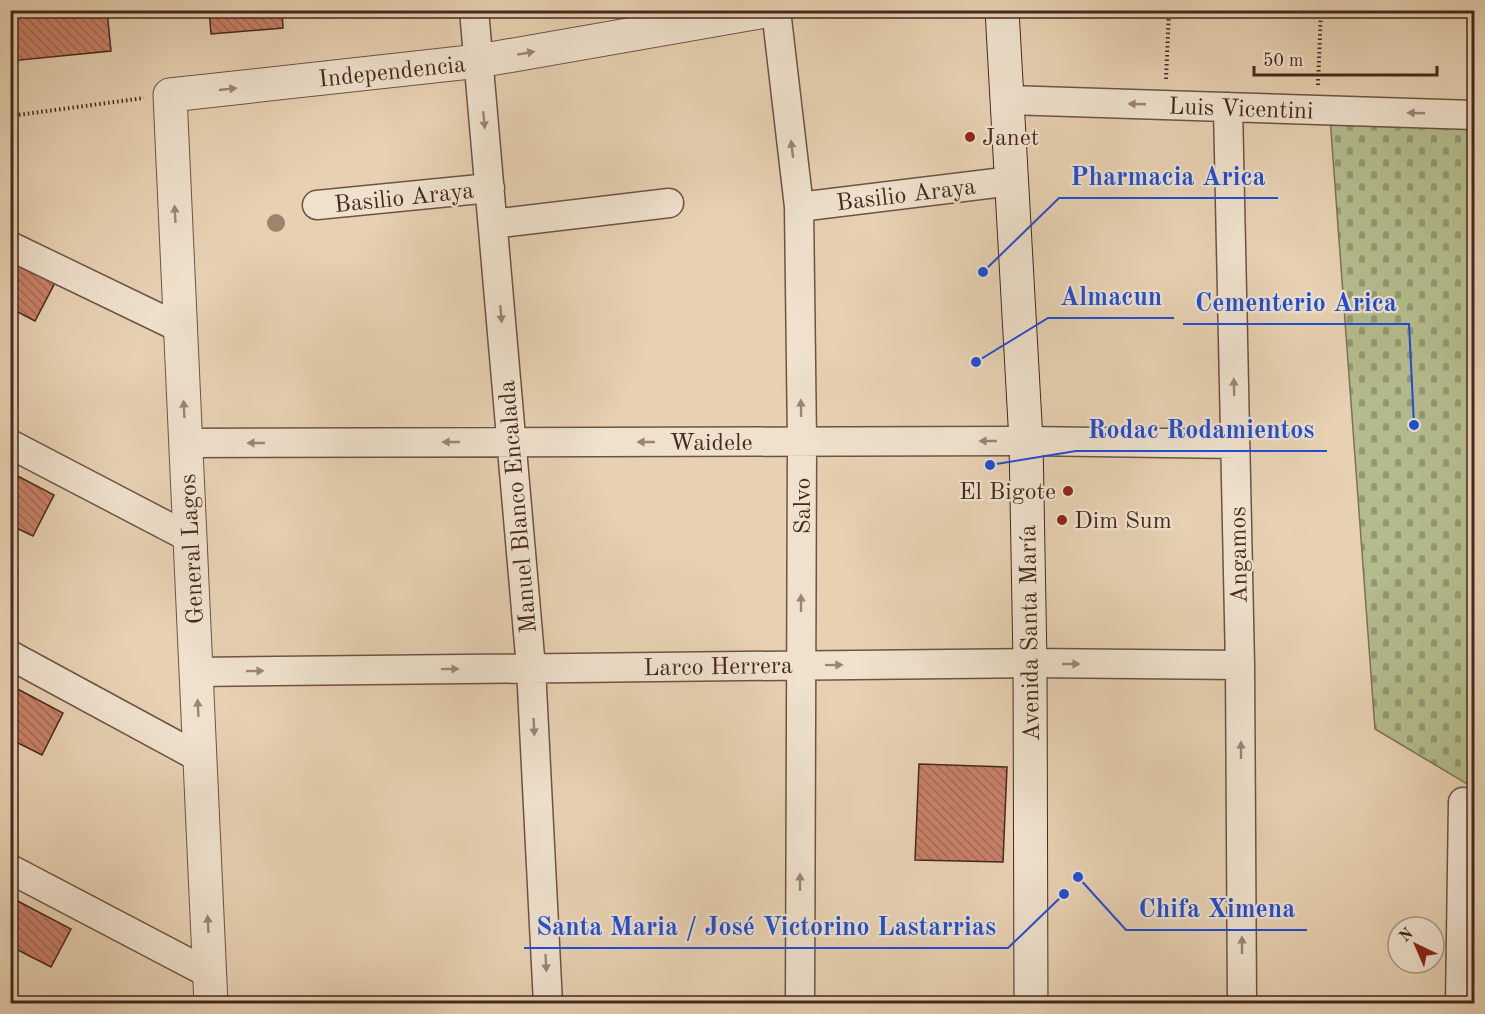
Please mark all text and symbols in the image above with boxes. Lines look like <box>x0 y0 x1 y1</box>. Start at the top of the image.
scale bar <box>1254 39 1437 77</box>
one-way arrow <box>516 49 535 58</box>
text: 50 m <box>1263 52 1303 70</box>
street label: Independencia <box>317 53 467 93</box>
one-way arrow <box>218 84 237 94</box>
street label: Luis Vicentini <box>1168 95 1314 125</box>
one-way arrow <box>1128 100 1147 109</box>
one-way arrow <box>1407 109 1426 118</box>
one-way arrow <box>479 110 489 129</box>
place label: Janet <box>982 127 1039 151</box>
marker: Janet <box>963 130 977 144</box>
one-way arrow <box>788 139 797 158</box>
callout: Pharmacia Arica <box>1059 154 1278 198</box>
text: Pharmacia Arica <box>1070 165 1266 191</box>
street label: Basilio Araya <box>835 176 977 216</box>
street label: Basilio Araya <box>333 180 475 218</box>
one-way arrow <box>171 204 180 223</box>
callout: Almacun <box>1048 274 1174 318</box>
callout: Cementerio Arica <box>1183 280 1409 324</box>
text: Almacun <box>1060 285 1162 311</box>
text: Cementerio Arica <box>1195 291 1397 317</box>
one-way arrow <box>496 305 506 324</box>
one-way arrow <box>1229 378 1239 397</box>
street label: Manuel Blanco Encalada <box>496 379 542 634</box>
one-way arrow <box>180 399 189 418</box>
one-way arrow <box>797 399 806 418</box>
callout: Rodac Rodamientos <box>1076 407 1327 451</box>
text: Rodac Rodamientos <box>1088 418 1314 444</box>
street label: Waidele <box>669 432 753 456</box>
one-way arrow <box>978 436 997 446</box>
one-way arrow <box>636 437 655 447</box>
one-way arrow <box>246 438 265 448</box>
one-way arrow <box>441 438 460 447</box>
street label: General Lagos <box>177 473 209 625</box>
street label: Salvo <box>792 478 816 534</box>
place label: El Bigote <box>959 481 1056 505</box>
marker: El Bigote <box>1061 484 1075 498</box>
street label: Angamos <box>1227 506 1253 604</box>
place label: Dim Sum <box>1074 510 1172 534</box>
marker: Dim Sum <box>1055 513 1069 527</box>
street label: Avenida Santa María <box>1017 524 1045 742</box>
one-way arrow <box>796 594 806 613</box>
street label: Larco Herrera <box>643 655 793 681</box>
one-way arrow <box>1061 659 1080 668</box>
one-way arrow <box>824 660 843 670</box>
one-way arrow <box>440 664 459 674</box>
one-way arrow <box>245 667 264 676</box>
one-way arrow <box>193 699 202 718</box>
one-way arrow <box>529 717 538 736</box>
one-way arrow <box>1236 741 1245 760</box>
one-way arrow <box>795 873 805 892</box>
callout: Chifa Ximena <box>1126 886 1307 930</box>
text: Chifa Ximena <box>1139 897 1295 923</box>
callout: Santa Maria / José Victorino Lastarrias <box>524 904 1008 948</box>
one-way arrow <box>203 915 212 934</box>
text: Santa Maria / José Victorino Lastarrias <box>536 915 996 941</box>
north arrow <box>1386 915 1446 975</box>
text: N <box>1397 925 1417 946</box>
one-way arrow <box>1237 936 1247 955</box>
one-way arrow <box>541 954 550 973</box>

